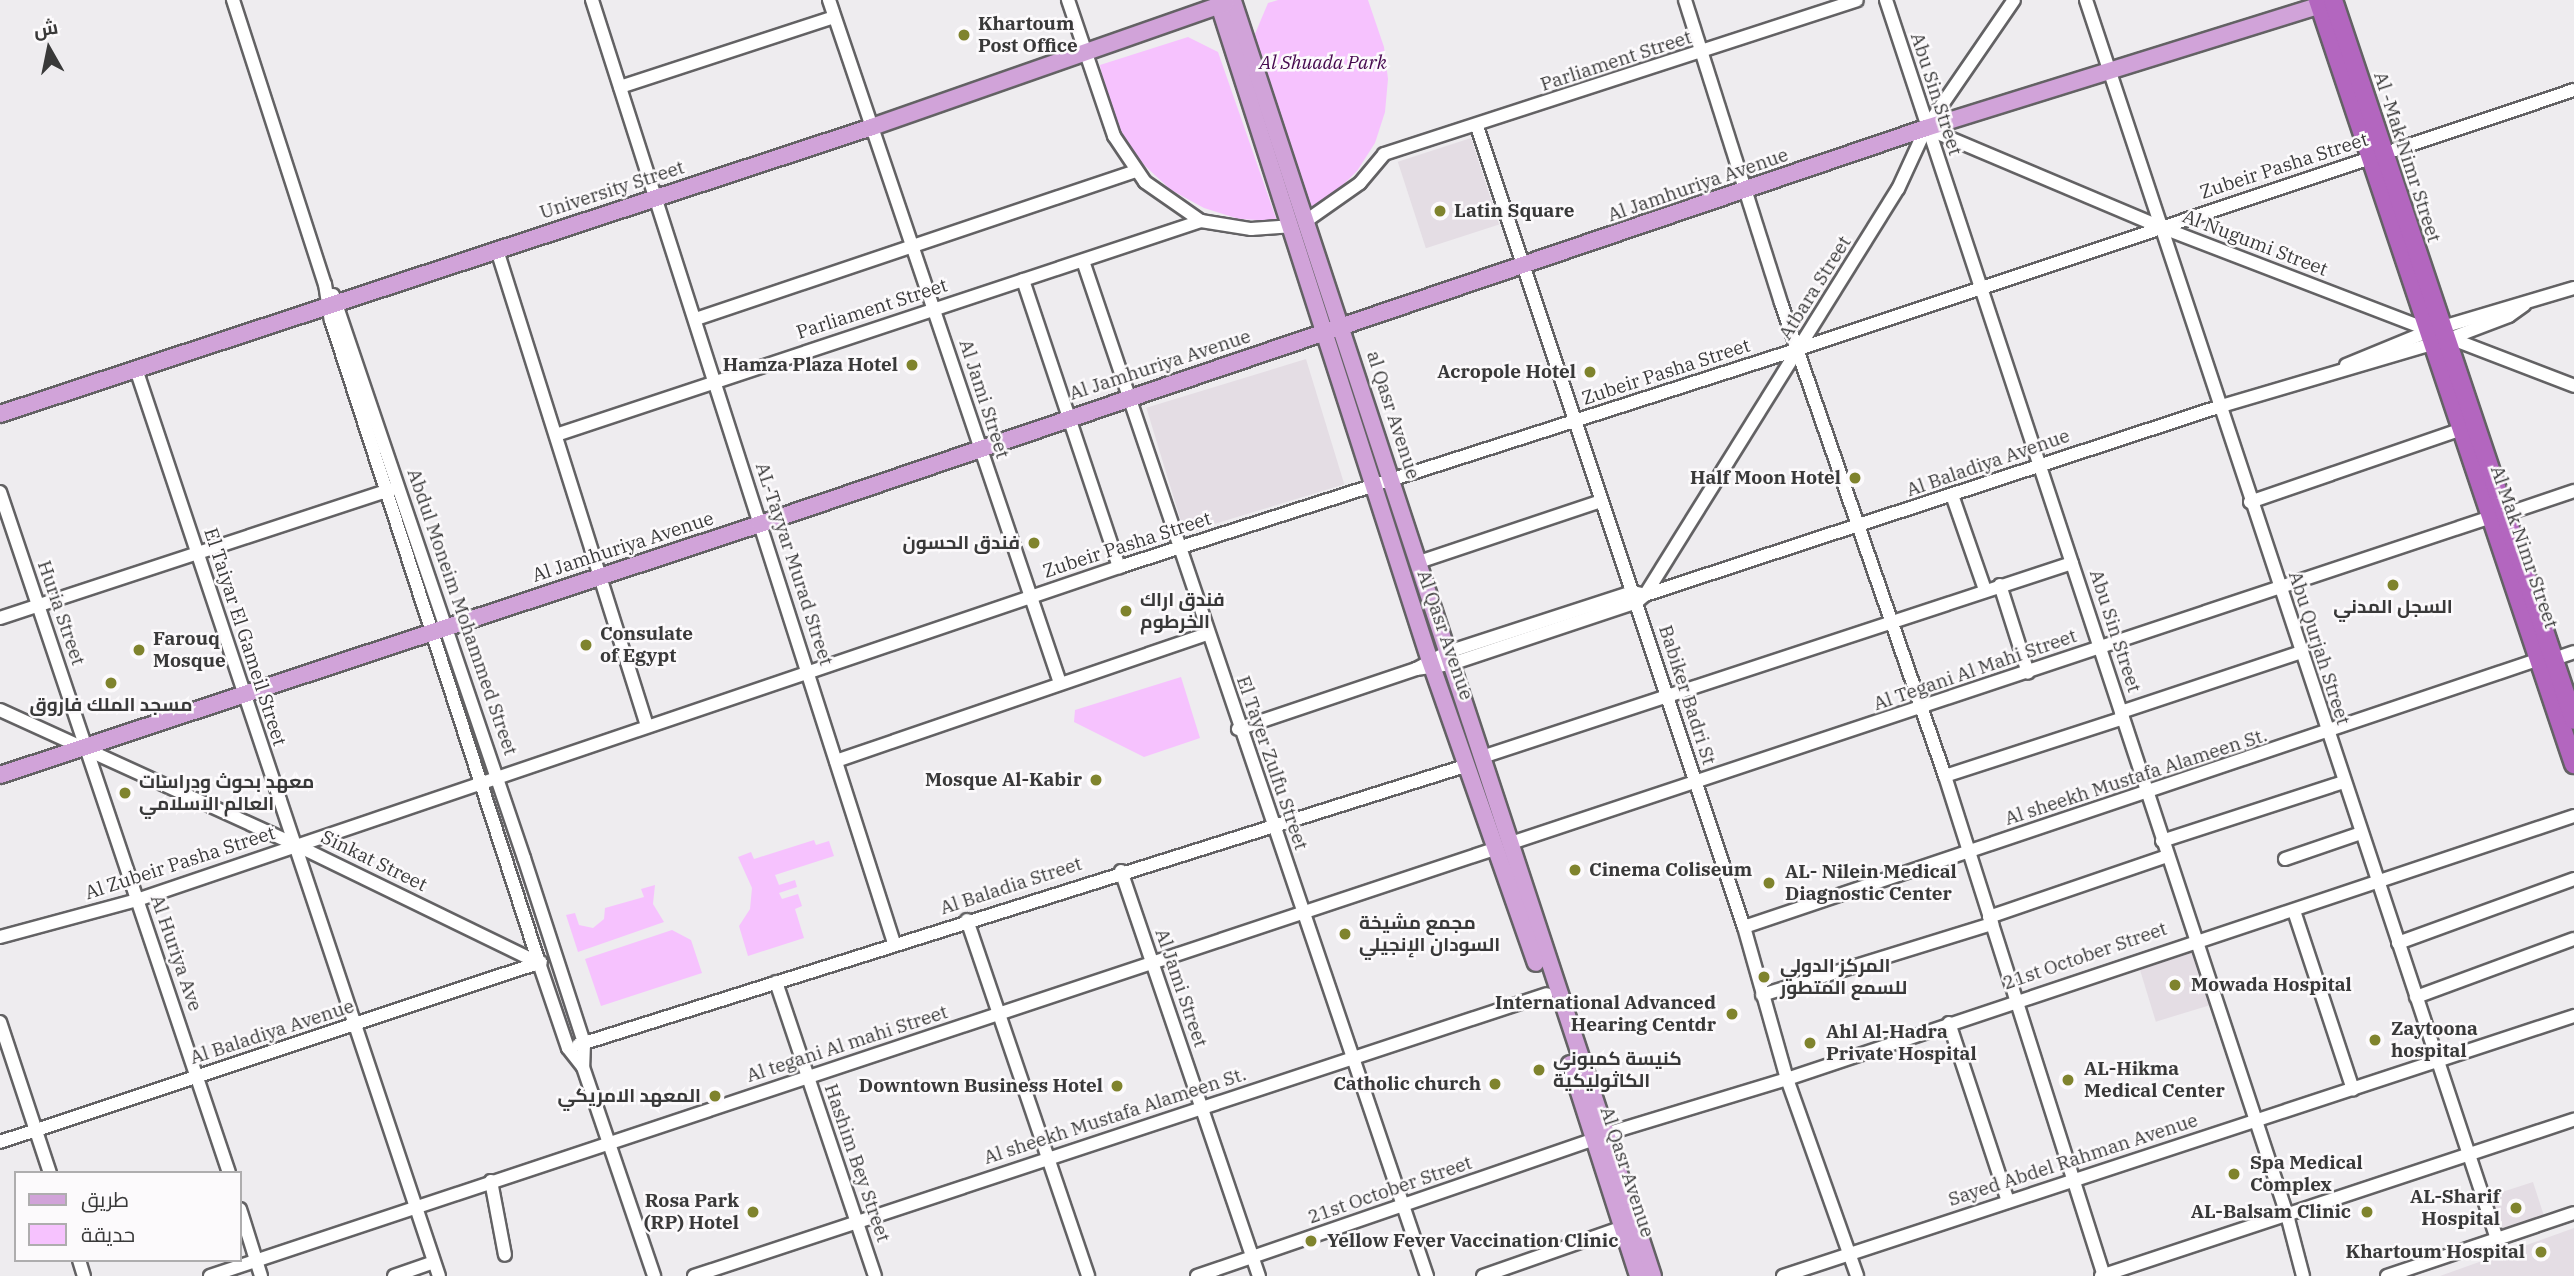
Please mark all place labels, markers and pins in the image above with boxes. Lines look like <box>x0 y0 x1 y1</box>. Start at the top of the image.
place label: Khartoum Post Office <box>978 13 1078 57</box>
marker: Khartoum Post Office <box>956 27 972 43</box>
place label: Latin Square <box>1454 200 1575 222</box>
marker: Latin Square <box>1432 203 1448 219</box>
place label: Hamza Plaza Hotel <box>723 354 898 376</box>
marker: Hamza Plaza Hotel <box>904 357 920 373</box>
place label: Acropole Hotel <box>1437 361 1576 383</box>
marker: Acropole Hotel <box>1582 364 1598 380</box>
place label: Half Moon Hotel <box>1690 467 1841 489</box>
marker: Half Moon Hotel <box>1847 470 1863 486</box>
place label: فندق الحسون <box>902 532 1020 554</box>
marker: فندق الحسون <box>1026 535 1042 551</box>
marker: السجل المدني <box>2385 577 2401 593</box>
place label: فندق اراك الخرطوم <box>1140 589 1225 633</box>
place label: السجل المدني <box>2333 596 2453 618</box>
marker: فندق اراك الخرطوم <box>1118 603 1134 619</box>
place label: Consulate of Egypt <box>600 623 693 667</box>
place label: Farouq Mosque <box>153 628 226 672</box>
marker: Consulate of Egypt <box>578 637 594 653</box>
marker: Farouq Mosque <box>131 642 147 658</box>
marker: مسجد الملك فاروق <box>103 675 119 691</box>
place label: مسجد الملك فاروق <box>29 694 193 716</box>
place label: Mosque Al-Kabir <box>925 769 1082 791</box>
place label: معهد بحوث ودراسات العالم الاسلامي <box>139 771 314 815</box>
marker: Mosque Al-Kabir <box>1088 772 1104 788</box>
marker: معهد بحوث ودراسات العالم الاسلامي <box>117 785 133 801</box>
place label: Cinema Coliseum <box>1589 859 1752 881</box>
place label: AL- Nilein Medical Diagnostic Center <box>1785 861 1957 905</box>
marker: Cinema Coliseum <box>1567 862 1583 878</box>
marker: AL- Nilein Medical Diagnostic Center <box>1759 873 1779 893</box>
place label: مجمع مشيخة السودان الإنجيلي <box>1359 912 1500 956</box>
marker: مجمع مشيخة السودان الإنجيلي <box>1337 926 1353 942</box>
place label: المركز الدولي للسمع المتطور <box>1780 955 1907 999</box>
marker: المركز الدولي للسمع المتطور <box>1754 967 1774 987</box>
place label: Mowada Hospital <box>2191 974 2352 996</box>
marker: Mowada Hospital <box>2165 975 2185 995</box>
place label: International Advanced Hearing Centdr <box>1495 992 1716 1036</box>
marker: International Advanced Hearing Centdr <box>1722 1004 1742 1024</box>
place label: Zaytoona hospital <box>2391 1018 2478 1062</box>
place label: Ahl Al-Hadra Private Hospital <box>1826 1021 1977 1065</box>
marker: Zaytoona hospital <box>2365 1030 2385 1050</box>
marker: Ahl Al-Hadra Private Hospital <box>1800 1033 1820 1053</box>
place label: كنيسة كمبوني الكاثوليكية <box>1553 1048 1682 1092</box>
place label: AL-Hikma Medical Center <box>2084 1058 2225 1102</box>
marker: كنيسة كمبوني الكاثوليكية <box>1531 1062 1547 1078</box>
marker: AL-Hikma Medical Center <box>2058 1070 2078 1090</box>
place label: Catholic church <box>1333 1073 1481 1095</box>
place label: Downtown Business Hotel <box>859 1075 1103 1097</box>
marker: Catholic church <box>1487 1076 1503 1092</box>
marker: Downtown Business Hotel <box>1109 1078 1125 1094</box>
place label: المعهد الامريكي <box>558 1085 701 1107</box>
marker: المعهد الامريكي <box>707 1088 723 1104</box>
place label: Spa Medical Complex <box>2250 1152 2363 1196</box>
marker: Spa Medical Complex <box>2224 1164 2244 1184</box>
place label: AL-Sharif Hospital <box>2410 1186 2500 1230</box>
place label: Rosa Park (RP) Hotel <box>644 1190 739 1234</box>
marker: AL-Sharif Hospital <box>2506 1198 2526 1218</box>
place label: AL-Balsam Clinic <box>2191 1201 2351 1223</box>
marker: AL-Balsam Clinic <box>2357 1202 2377 1222</box>
marker: Rosa Park (RP) Hotel <box>745 1204 761 1220</box>
place label: Yellow Fever Vaccination Clinic <box>1327 1230 1618 1252</box>
marker: Yellow Fever Vaccination Clinic <box>1301 1231 1321 1251</box>
place label: Khartoum Hospital <box>2346 1241 2525 1263</box>
marker: Khartoum Hospital <box>2531 1242 2551 1262</box>

